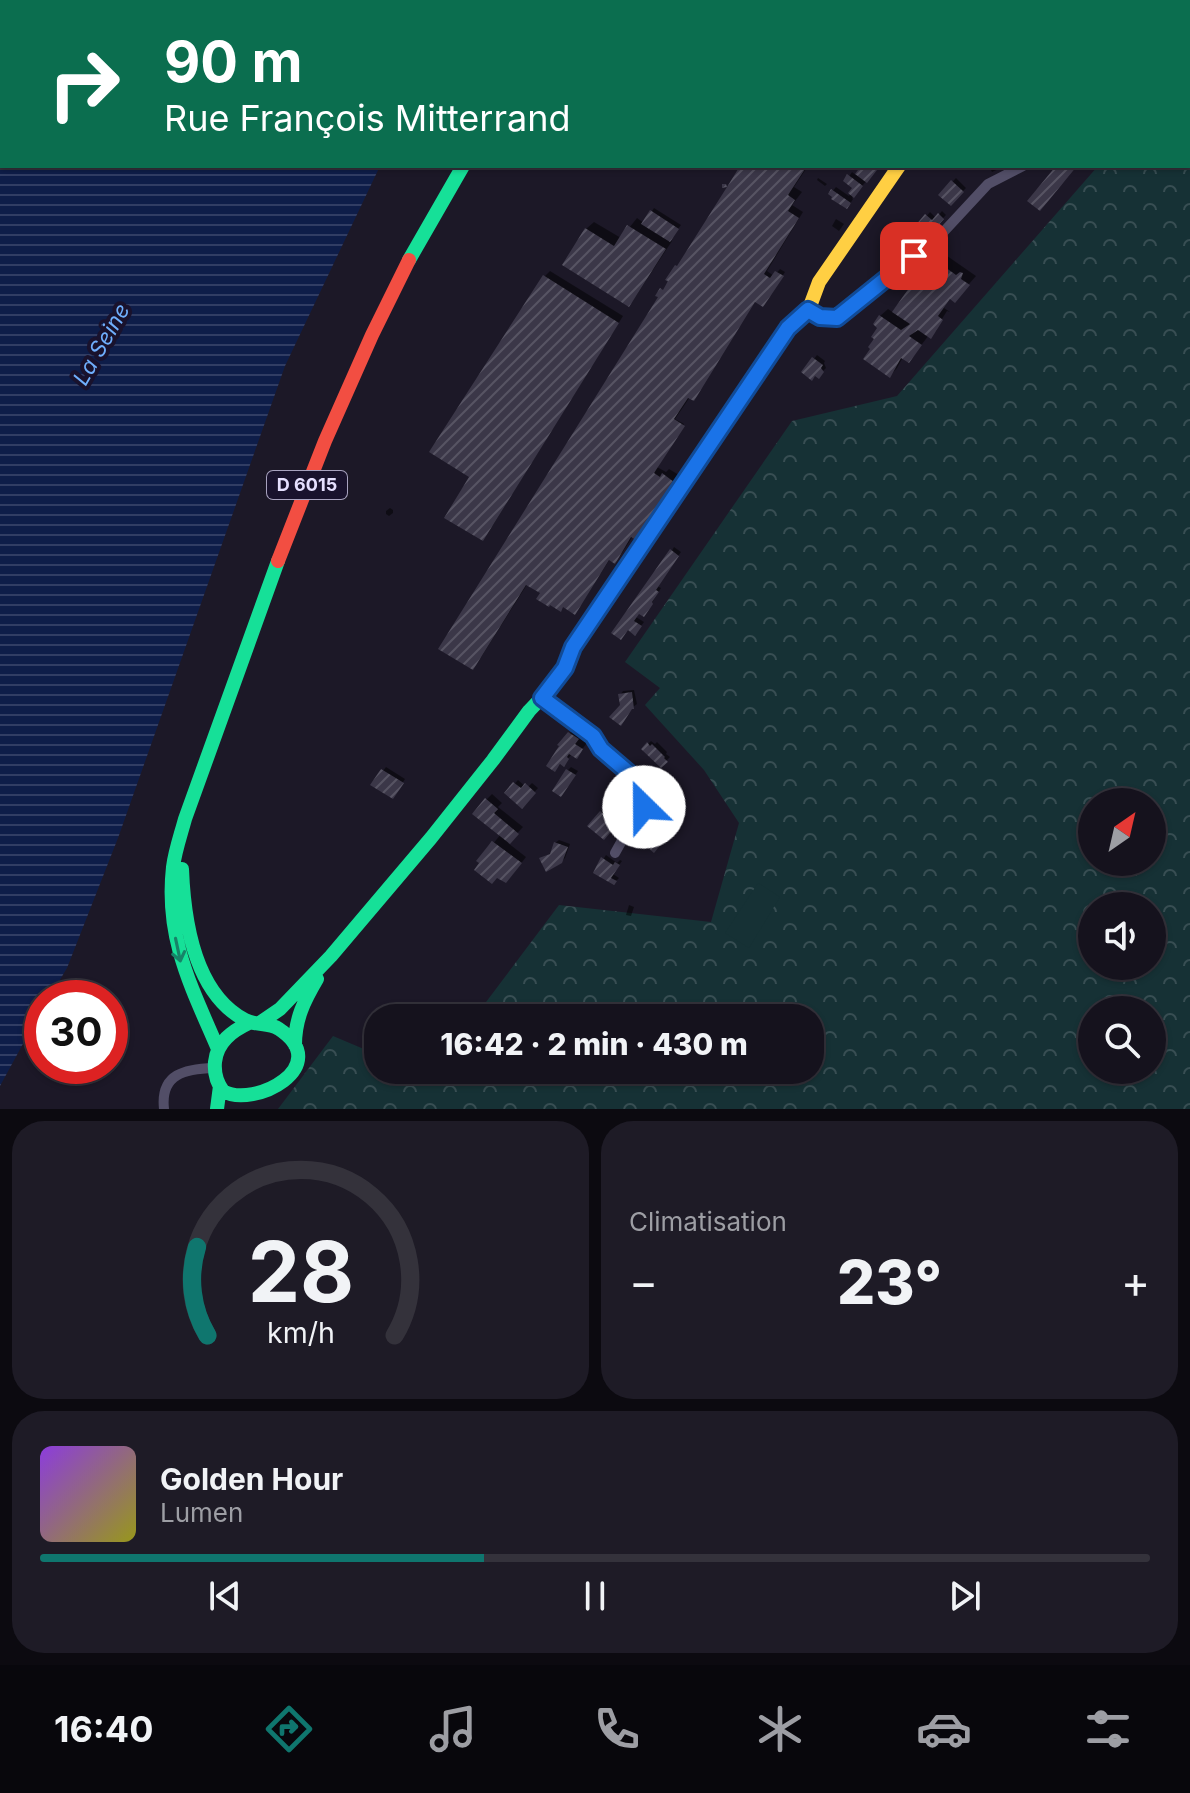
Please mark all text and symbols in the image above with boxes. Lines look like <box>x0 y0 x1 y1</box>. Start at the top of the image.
text: 90 m <box>164 28 303 96</box>
icon: right <box>32 32 136 136</box>
text: Rue François Mitterrand <box>164 96 571 140</box>
pin <box>880 222 948 290</box>
icon: arrive <box>892 234 936 278</box>
water label: La Seine <box>67 299 135 389</box>
road number: D 6015 <box>267 471 347 499</box>
position arrow <box>602 765 686 849</box>
north arrow <box>1078 788 1166 876</box>
map controls <box>1078 788 1166 1084</box>
button: sound <box>1078 892 1166 980</box>
one-way arrow <box>171 937 186 963</box>
speed limit sign: 30 <box>24 980 128 1084</box>
button: search <box>1078 996 1166 1084</box>
text: 16:42 · 2 min · 430 m <box>440 1026 748 1062</box>
text: Climatisation <box>629 1206 787 1237</box>
text: 28 <box>247 1221 354 1322</box>
text: 23° <box>837 1246 942 1318</box>
text: − <box>629 1255 658 1309</box>
text: + <box>1121 1255 1150 1309</box>
text: km/h <box>267 1315 334 1350</box>
text: Golden Hour <box>160 1461 343 1497</box>
text: Lumen <box>160 1497 243 1528</box>
icon: previous <box>203 1574 247 1618</box>
icon: pause <box>573 1574 617 1618</box>
icon: next <box>943 1574 987 1618</box>
icon: directions <box>261 1701 317 1757</box>
icon: music <box>425 1701 481 1757</box>
icon: phone <box>589 1701 645 1757</box>
icon: climate <box>752 1701 808 1757</box>
icon: car <box>916 1701 972 1757</box>
icon: filters <box>1080 1701 1136 1757</box>
text: 16:40 <box>54 1707 153 1751</box>

